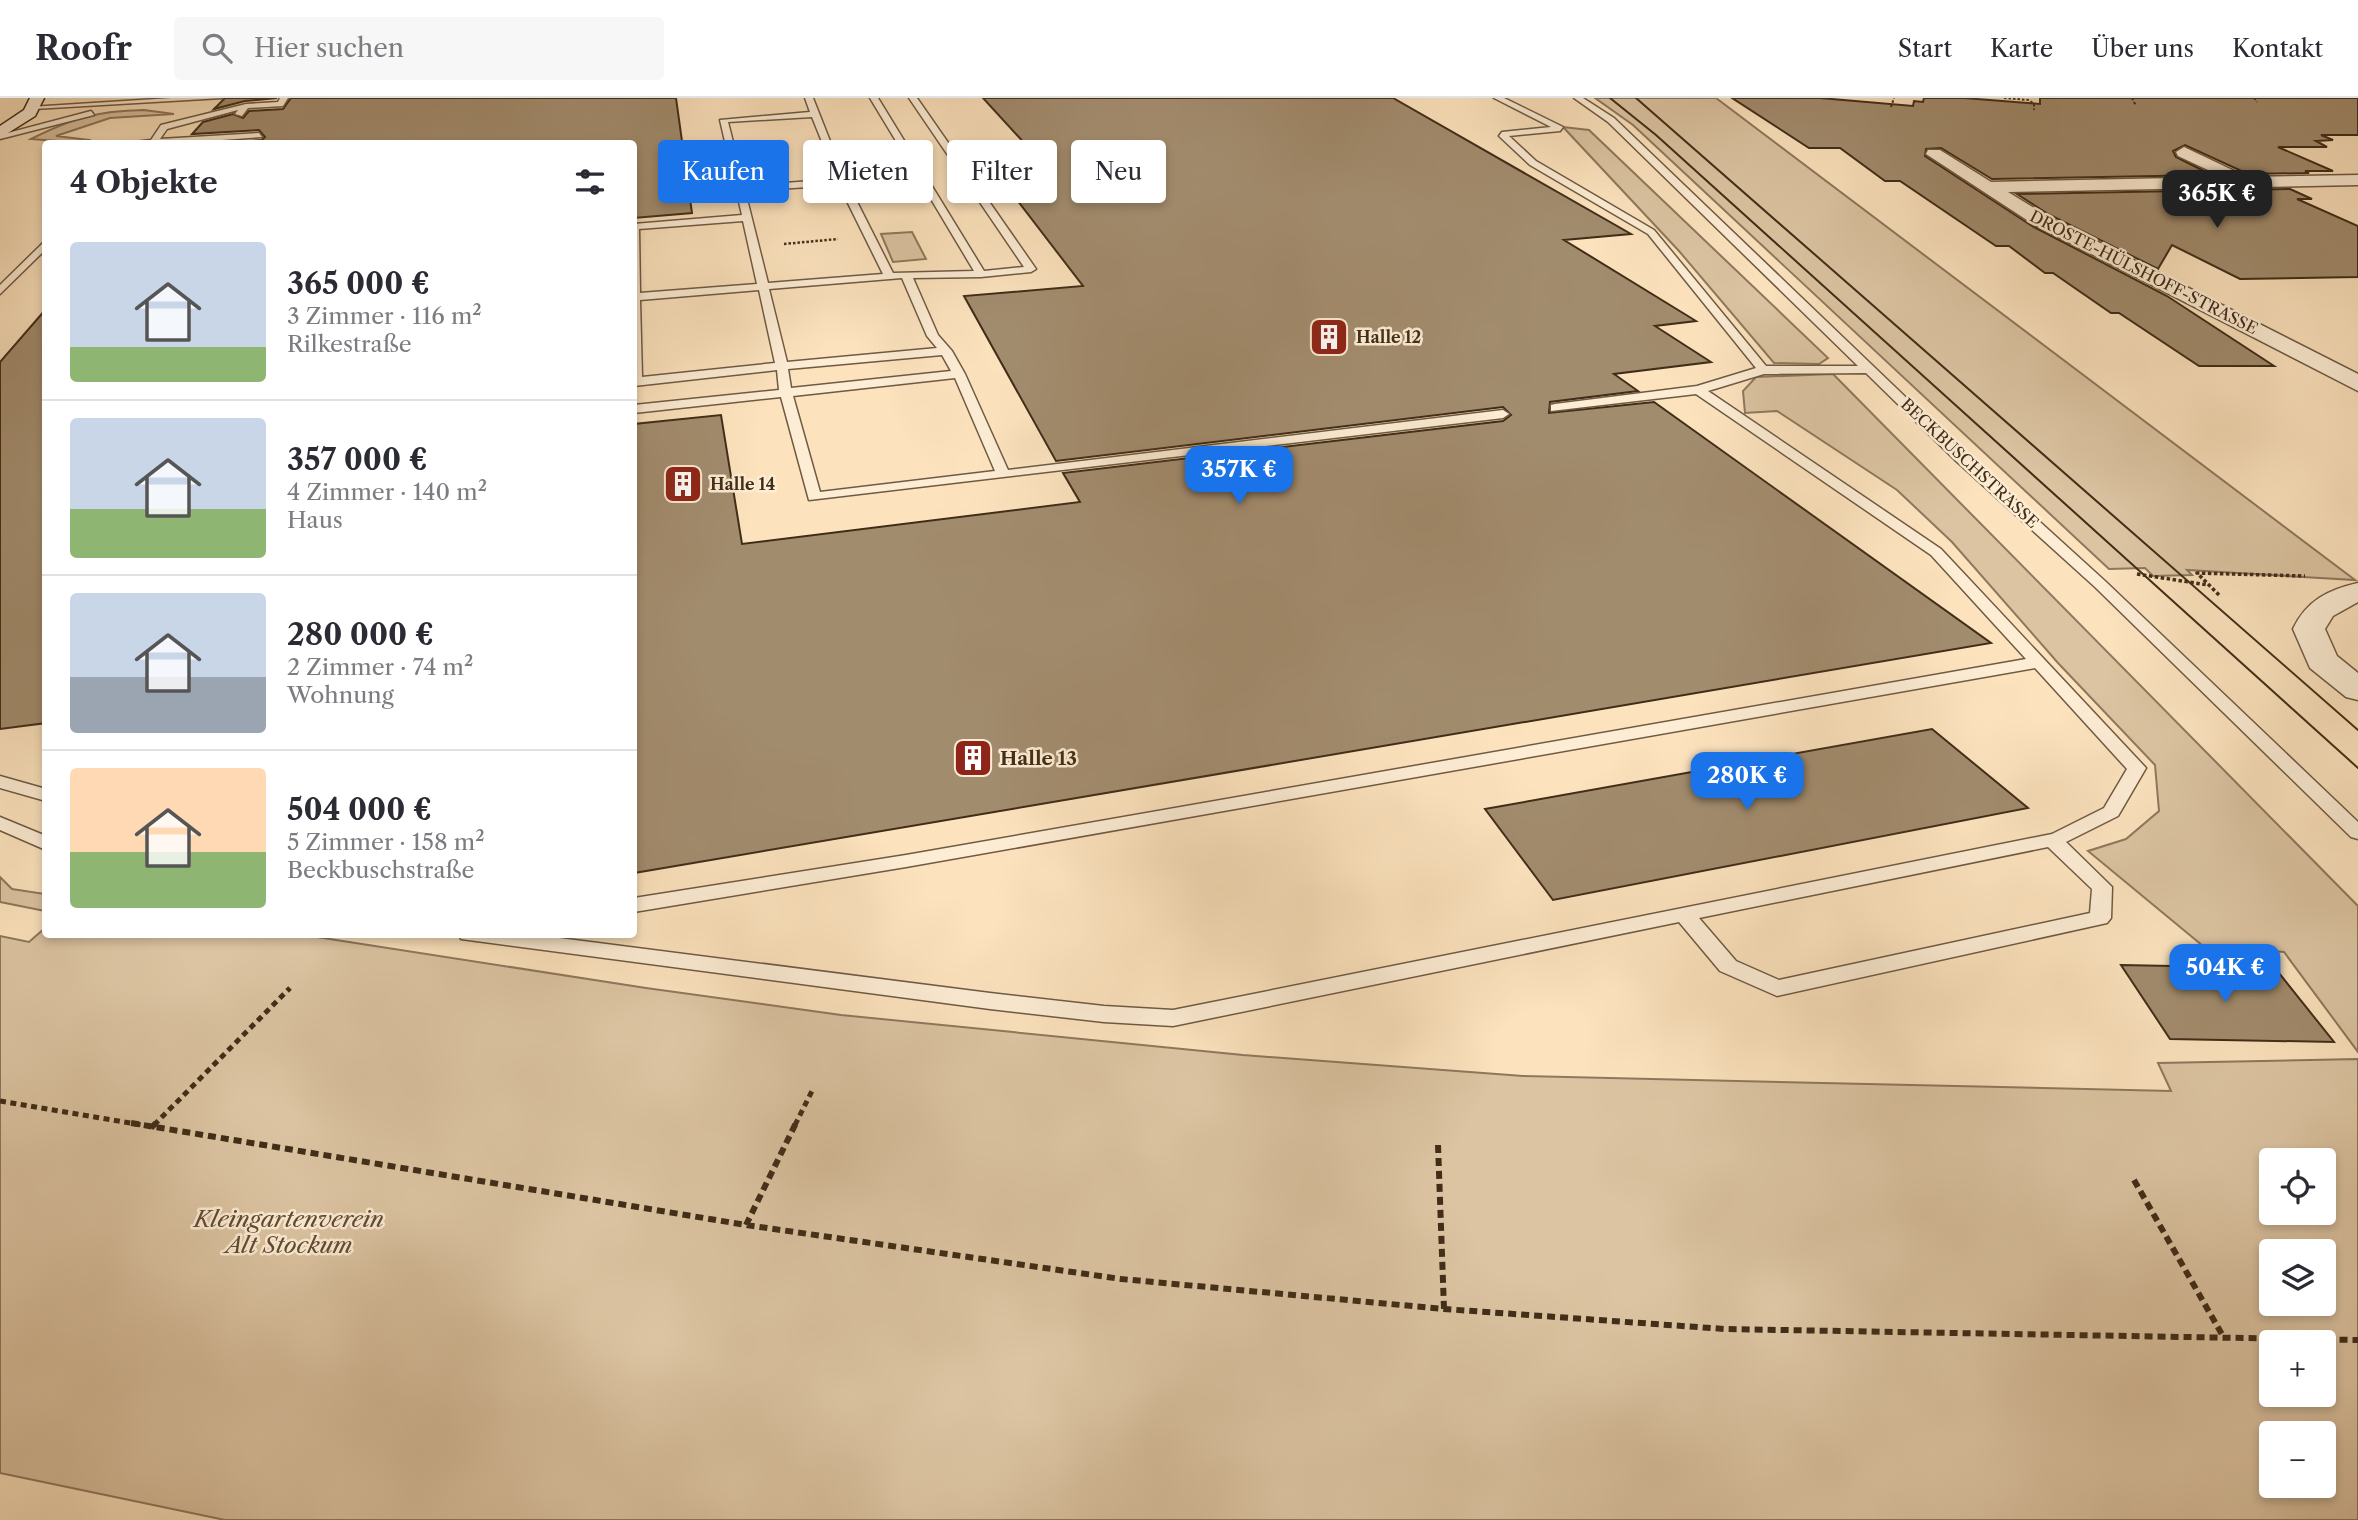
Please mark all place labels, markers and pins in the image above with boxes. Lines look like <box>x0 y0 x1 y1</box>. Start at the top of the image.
pin: 365K € <box>2160 170 2274 230</box>
building icon: Halle 12 <box>1308 316 1350 358</box>
place label: Halle 12 <box>1356 327 1421 347</box>
pin: 357K € <box>1182 446 1296 506</box>
building icon: Halle 14 <box>662 463 704 505</box>
place label: Halle 14 <box>710 474 775 494</box>
building icon: Halle 13 <box>952 737 994 779</box>
place label: Halle 13 <box>1000 747 1077 770</box>
pin: 280K € <box>1690 752 1804 812</box>
pin: 504K € <box>2168 944 2282 1004</box>

